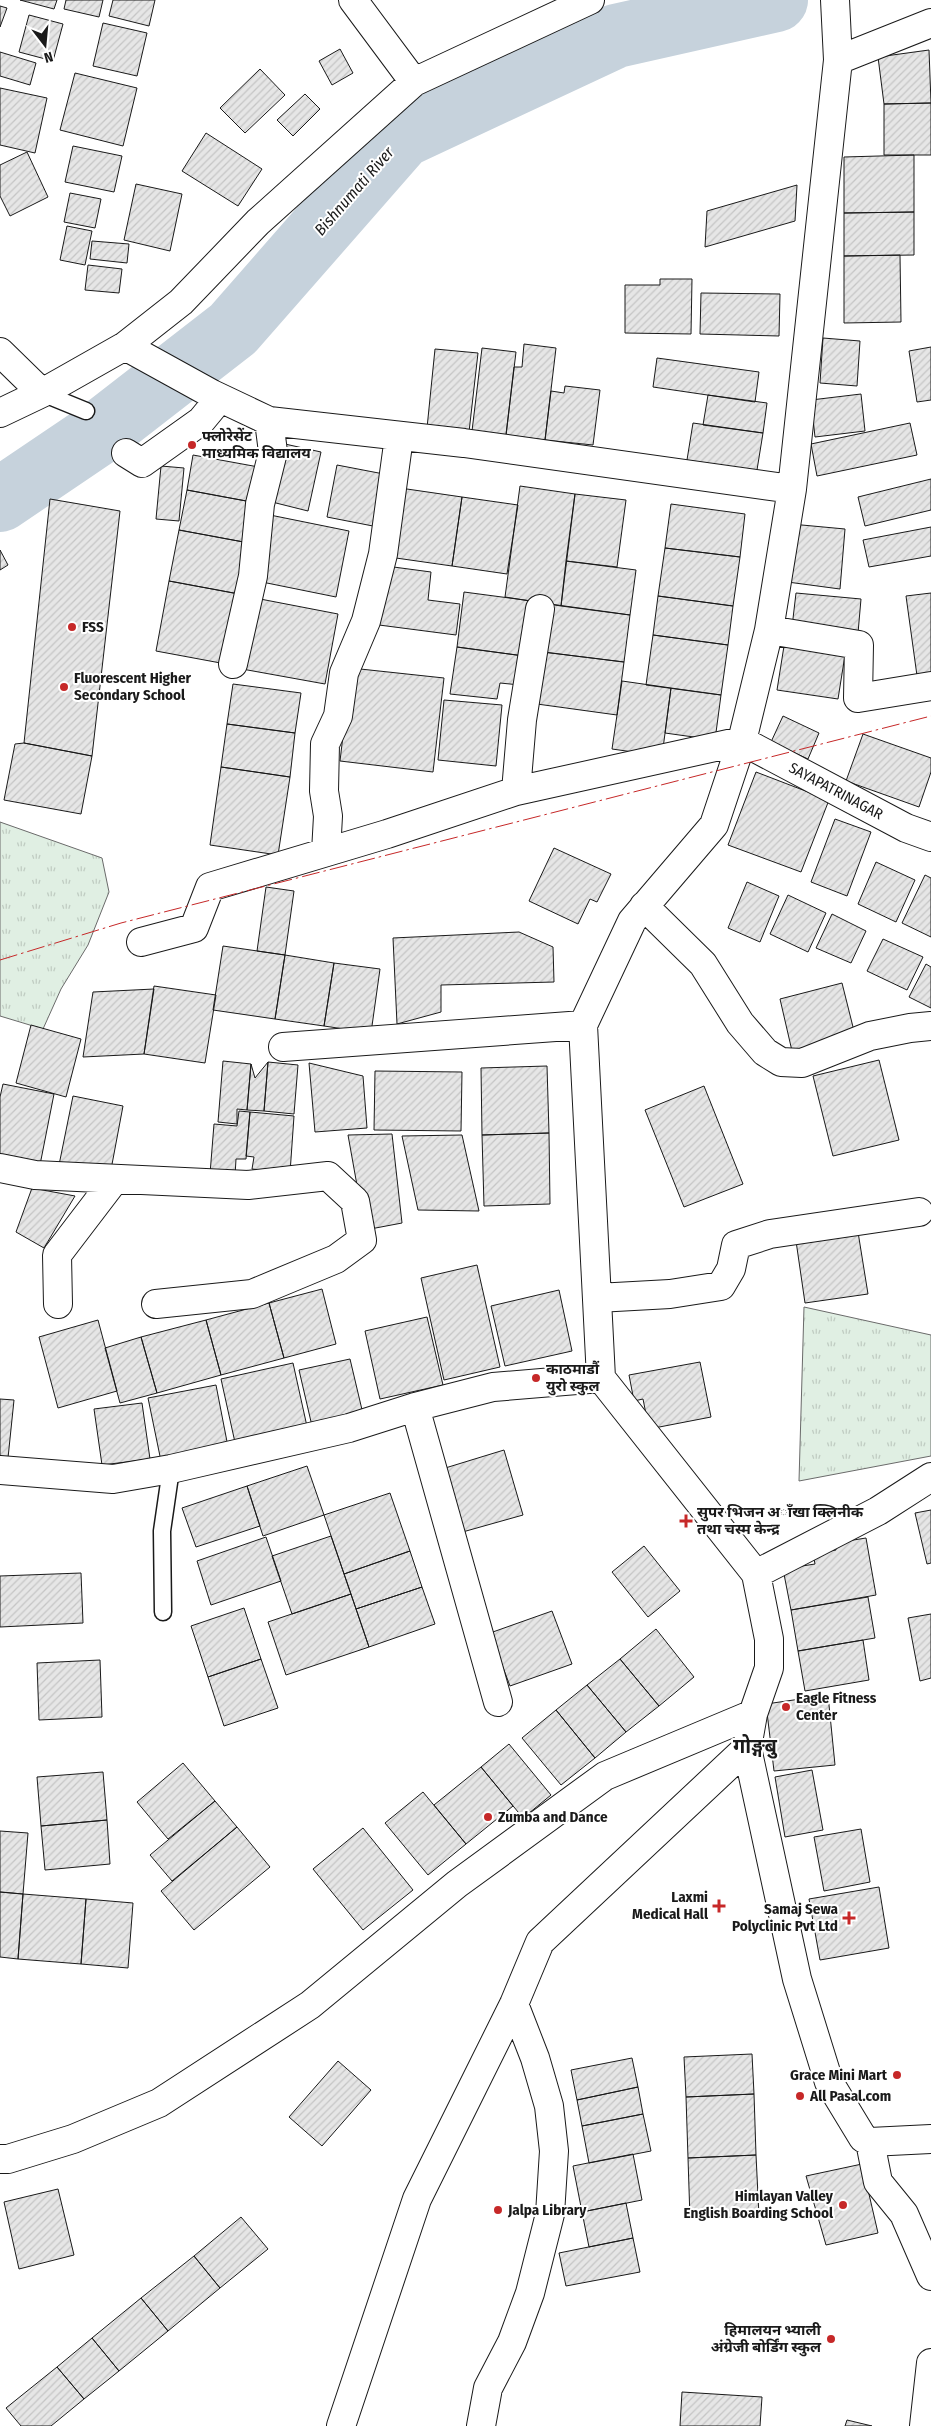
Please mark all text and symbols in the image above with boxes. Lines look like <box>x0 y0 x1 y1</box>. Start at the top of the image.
north arrow <box>20 20 70 70</box>
text: N <box>42 48 55 66</box>
water label: Bishnumati River <box>310 143 398 239</box>
place label: फ्लोरेसेंट माध्यमिक विद्यालय <box>202 427 311 462</box>
marker: फ्लोरेसेंट माध्यमिक विद्यालय <box>186 439 198 451</box>
place label: FSS <box>82 618 104 636</box>
marker: FSS <box>66 621 78 633</box>
place label: Fluorescent Higher Secondary School <box>74 669 192 704</box>
marker: Fluorescent Higher Secondary School <box>58 681 70 693</box>
street label: SAYAPATRINAGAR <box>786 759 886 823</box>
place label: काठमाडौं युरो स्कुल <box>546 1360 600 1396</box>
marker: काठमाडौं युरो स्कुल <box>530 1372 542 1384</box>
place label: सुपर भिजन अाँखा क्लिनीक तथा चस्म केन्द्र <box>697 1503 864 1538</box>
marker: सुपर भिजन अाँखा क्लिनीक तथा चस्म केन्द्र <box>679 1514 693 1528</box>
place label: Eagle Fitness Center <box>796 1689 877 1724</box>
marker: Eagle Fitness Center <box>780 1701 792 1713</box>
district label: गोङ्गबु <box>733 1734 778 1759</box>
place label: Zumba and Dance <box>498 1808 608 1826</box>
marker: Zumba and Dance <box>482 1811 494 1823</box>
place label: Laxmi Medical Hall <box>632 1888 709 1923</box>
marker: Laxmi Medical Hall <box>712 1899 726 1913</box>
place label: Samaj Sewa Polyclinic Pvt Ltd <box>732 1900 839 1935</box>
marker: Samaj Sewa Polyclinic Pvt Ltd <box>842 1911 856 1925</box>
place label: Grace Mini Mart <box>790 2066 888 2084</box>
marker: Grace Mini Mart <box>891 2069 903 2081</box>
place label: All Pasal.com <box>809 2087 891 2105</box>
marker: All Pasal.com <box>794 2090 806 2102</box>
place label: Himlayan Valley English Boarding School <box>684 2187 834 2222</box>
marker: Himlayan Valley English Boarding School <box>837 2199 849 2211</box>
place label: Jalpa Library <box>507 2201 587 2219</box>
marker: Jalpa Library <box>492 2204 504 2216</box>
place label: हिमालयन भ्याली अंग्रेजी बोर्डिंग स्कुल <box>711 2321 822 2357</box>
marker: हिमालयन भ्याली अंग्रेजी बोर्डिंग स्कुल <box>825 2333 837 2345</box>

